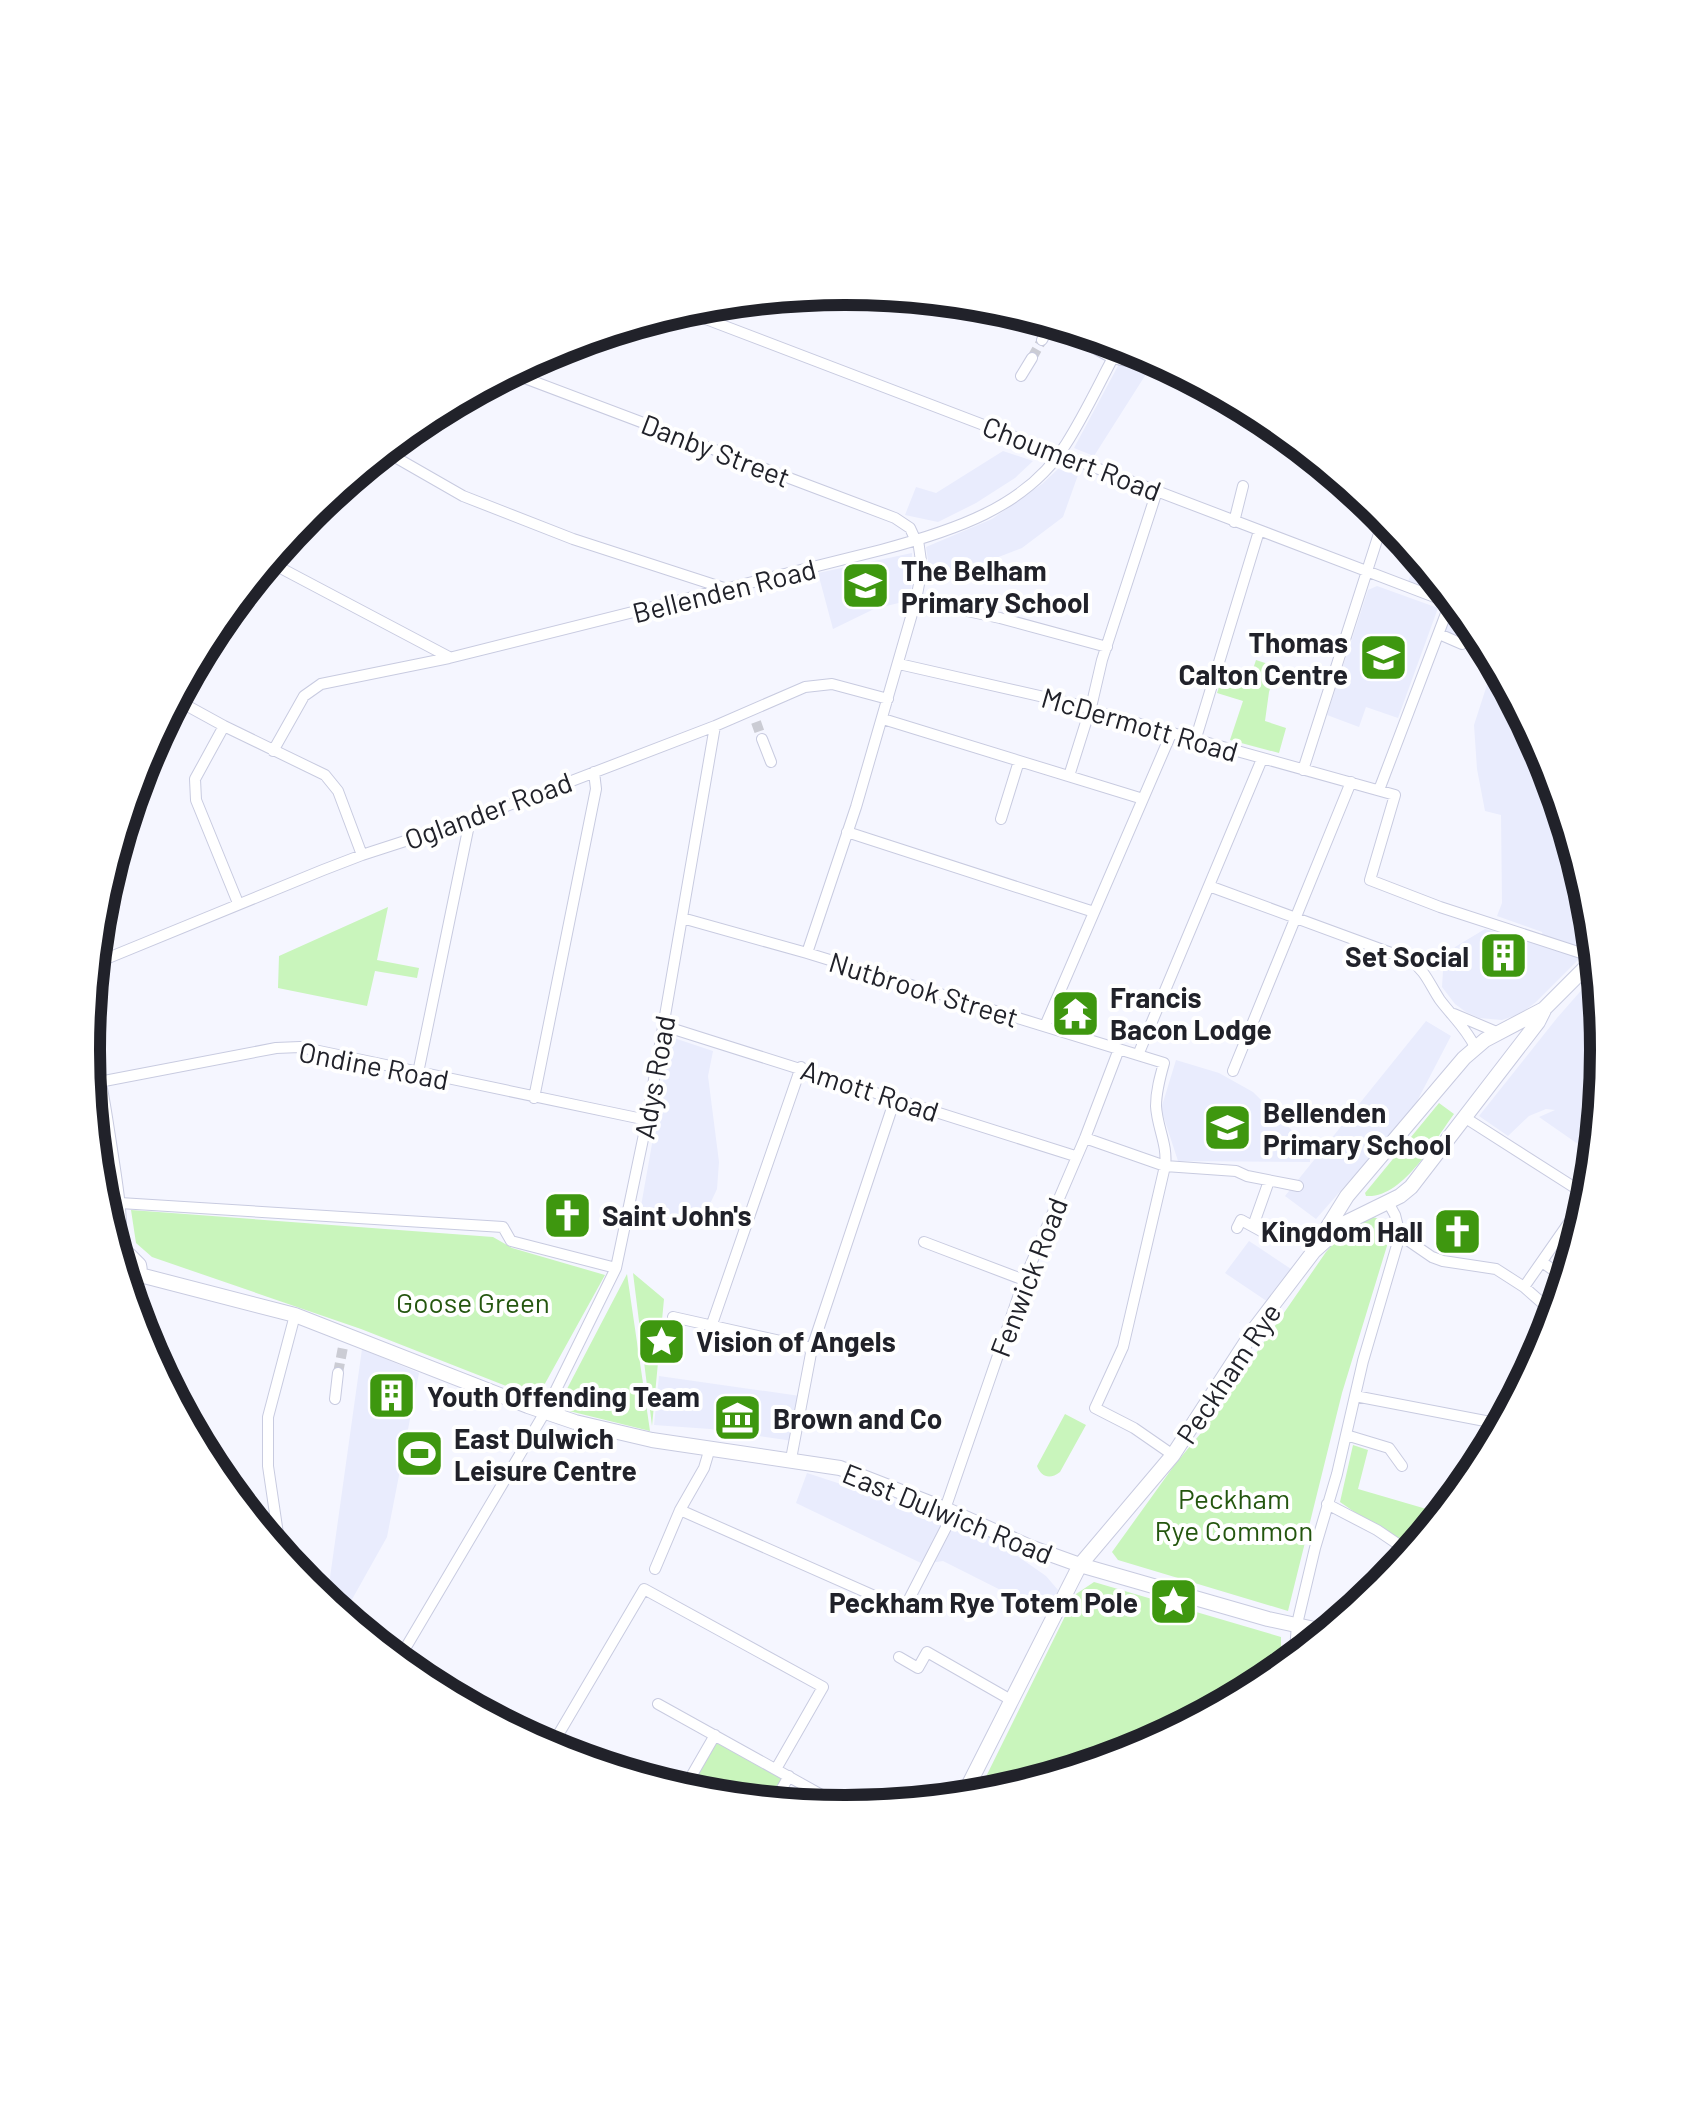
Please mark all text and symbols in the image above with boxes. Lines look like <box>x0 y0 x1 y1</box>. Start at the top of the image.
street label: Danby Street <box>637 406 795 494</box>
street label: Choumert Road <box>978 408 1166 508</box>
street label: Bellenden Road <box>629 551 819 629</box>
place label: The Belham Primary School <box>901 553 1089 619</box>
school or university icon: The Belham Primary School <box>840 560 892 612</box>
place label: Thomas Calton Centre <box>1179 625 1348 691</box>
school or university icon: Thomas Calton Centre <box>1357 632 1409 684</box>
street label: McDermott Road <box>1038 680 1242 768</box>
street label: Oglander Road <box>400 764 576 856</box>
building icon: Set Social <box>1478 930 1530 982</box>
place label: Set Social <box>1345 939 1469 973</box>
street label: Nutbrook Street <box>825 944 1023 1034</box>
place label: Francis Bacon Lodge <box>1110 980 1272 1046</box>
temple icon: Francis Bacon Lodge <box>1049 987 1101 1039</box>
street label: Adys Road <box>626 1013 682 1141</box>
street label: Ondine Road <box>296 1034 452 1096</box>
street label: Amott Road <box>797 1052 943 1128</box>
place label: Bellenden Primary School <box>1263 1095 1451 1161</box>
school or university icon: Bellenden Primary School <box>1202 1102 1254 1154</box>
church icon: Saint John's <box>541 1189 593 1241</box>
street label: Fenwick Road <box>982 1192 1074 1362</box>
place label: Saint John's <box>602 1198 751 1232</box>
church icon: Kingdom Hall <box>1432 1205 1484 1257</box>
place label: Kingdom Hall <box>1261 1214 1423 1248</box>
park label: Goose Green <box>396 1285 550 1319</box>
street label: Peckham Rye <box>1169 1296 1287 1450</box>
place icon: Vision of Angels <box>635 1315 687 1367</box>
place label: Vision of Angels <box>696 1324 896 1358</box>
building icon: Youth Offending Team <box>366 1370 418 1422</box>
place label: Youth Offending Team <box>427 1379 700 1413</box>
museum icon: Brown and Co <box>712 1392 764 1444</box>
place label: Brown and Co <box>773 1401 942 1435</box>
place label: East Dulwich Leisure Centre <box>454 1421 637 1487</box>
sports icon: East Dulwich Leisure Centre <box>393 1428 445 1480</box>
street label: East Dulwich Road <box>838 1455 1058 1571</box>
park label: Peckham Rye Common <box>1155 1481 1313 1547</box>
place icon: Peckham Rye Totem Pole <box>1147 1576 1199 1628</box>
place label: Peckham Rye Totem Pole <box>829 1585 1138 1619</box>

